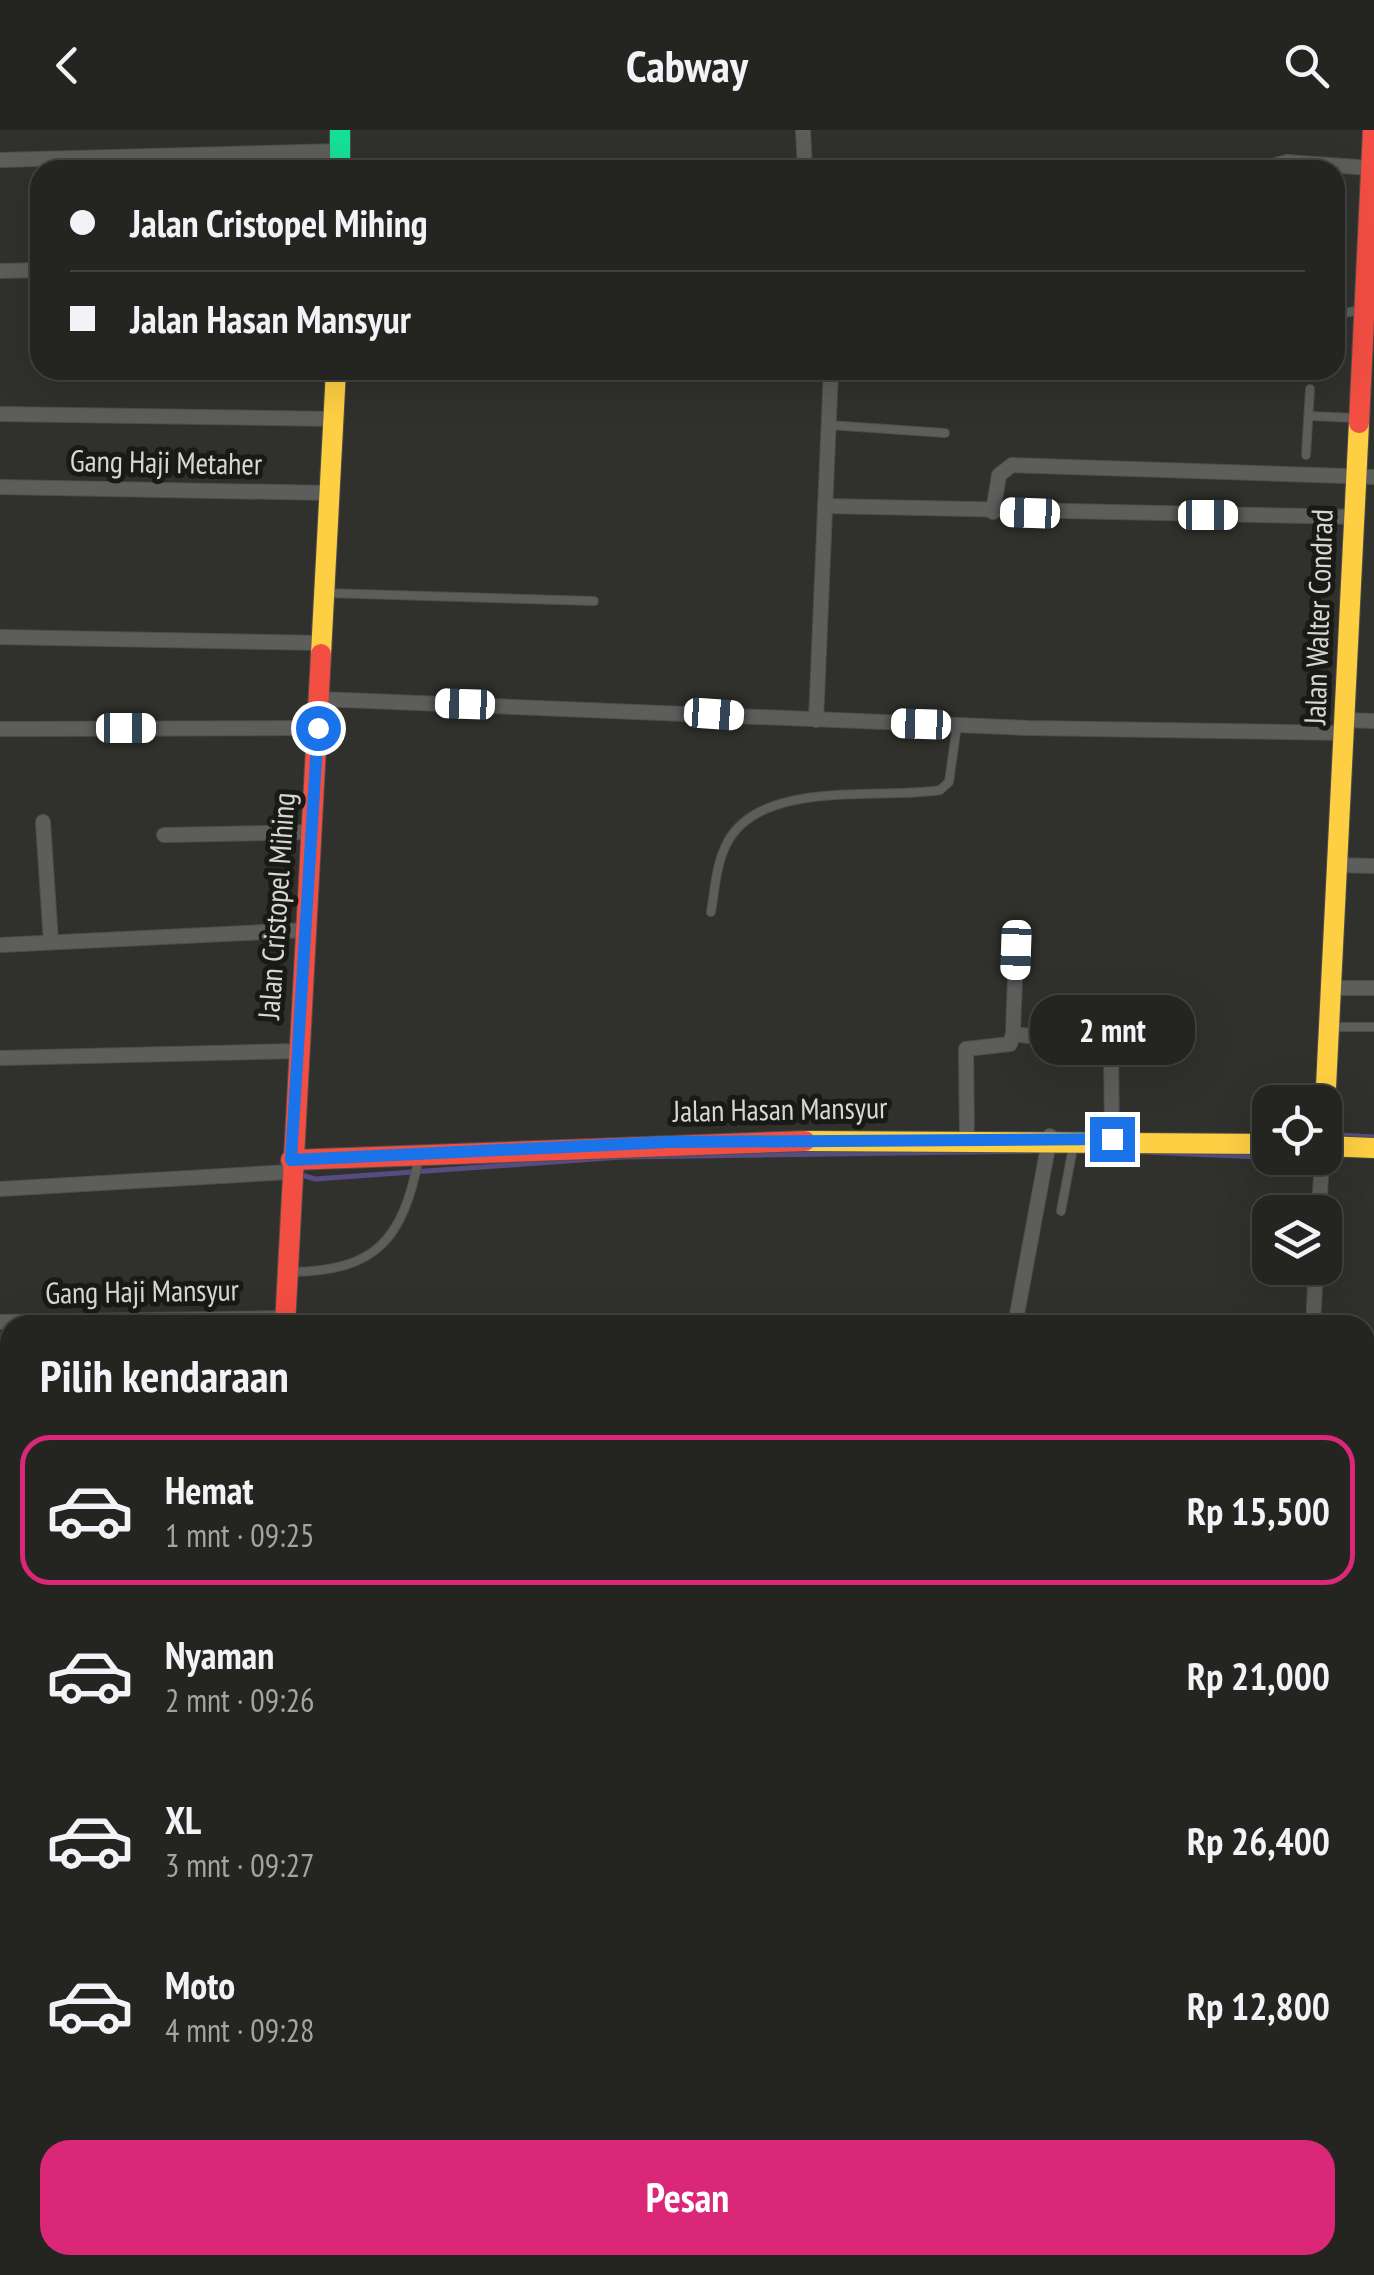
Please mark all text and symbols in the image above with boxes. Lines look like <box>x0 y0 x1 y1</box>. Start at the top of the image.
text: Cabway <box>626 36 748 94</box>
icon: back <box>40 38 95 93</box>
icon: search <box>1279 38 1334 93</box>
text: Jalan Cristopel Mihing <box>130 198 428 247</box>
text: Jalan Hasan Mansyur <box>130 294 411 343</box>
street label: Gang Haji Metaher <box>70 440 263 483</box>
car <box>999 497 1061 529</box>
car <box>1178 500 1238 530</box>
street label: Jalan Walter Condrad <box>1294 509 1341 726</box>
car <box>434 688 496 720</box>
car <box>683 697 745 731</box>
route start <box>296 706 341 751</box>
car <box>890 708 952 740</box>
car <box>96 713 156 743</box>
street label: Jalan Cristopel Mihing <box>248 791 303 1022</box>
car <box>1000 919 1032 981</box>
callout: 2 mnt <box>1030 994 1194 1064</box>
text: 2 mnt <box>1079 1009 1146 1051</box>
map controls <box>1252 1085 1342 1285</box>
button: locate <box>1252 1085 1342 1175</box>
street label: Jalan Hasan Mansyur <box>671 1087 888 1130</box>
route end <box>1090 1117 1135 1162</box>
button: layers <box>1252 1195 1342 1285</box>
street label: Gang Haji Mansyur <box>45 1269 240 1312</box>
text: Pilih kendaraan <box>40 1346 289 1404</box>
icon: car <box>45 1465 135 1555</box>
text: Hemat <box>165 1465 253 1514</box>
text: Rp 15,500 <box>1187 1486 1330 1535</box>
text: 1 mnt · 09:25 <box>165 1514 314 1556</box>
icon: car <box>45 1630 135 1720</box>
text: Nyaman <box>165 1630 274 1679</box>
text: Rp 21,000 <box>1187 1651 1330 1700</box>
text: 2 mnt · 09:26 <box>165 1679 314 1721</box>
icon: car <box>45 1795 135 1885</box>
text: XL <box>165 1795 201 1844</box>
text: Rp 26,400 <box>1187 1816 1330 1865</box>
text: 3 mnt · 09:27 <box>165 1844 314 1886</box>
icon: car <box>45 1960 135 2050</box>
text: Moto <box>165 1960 235 2009</box>
text: Rp 12,800 <box>1187 1981 1330 2030</box>
text: 4 mnt · 09:28 <box>165 2009 314 2051</box>
button: Pesan <box>40 2140 1335 2255</box>

